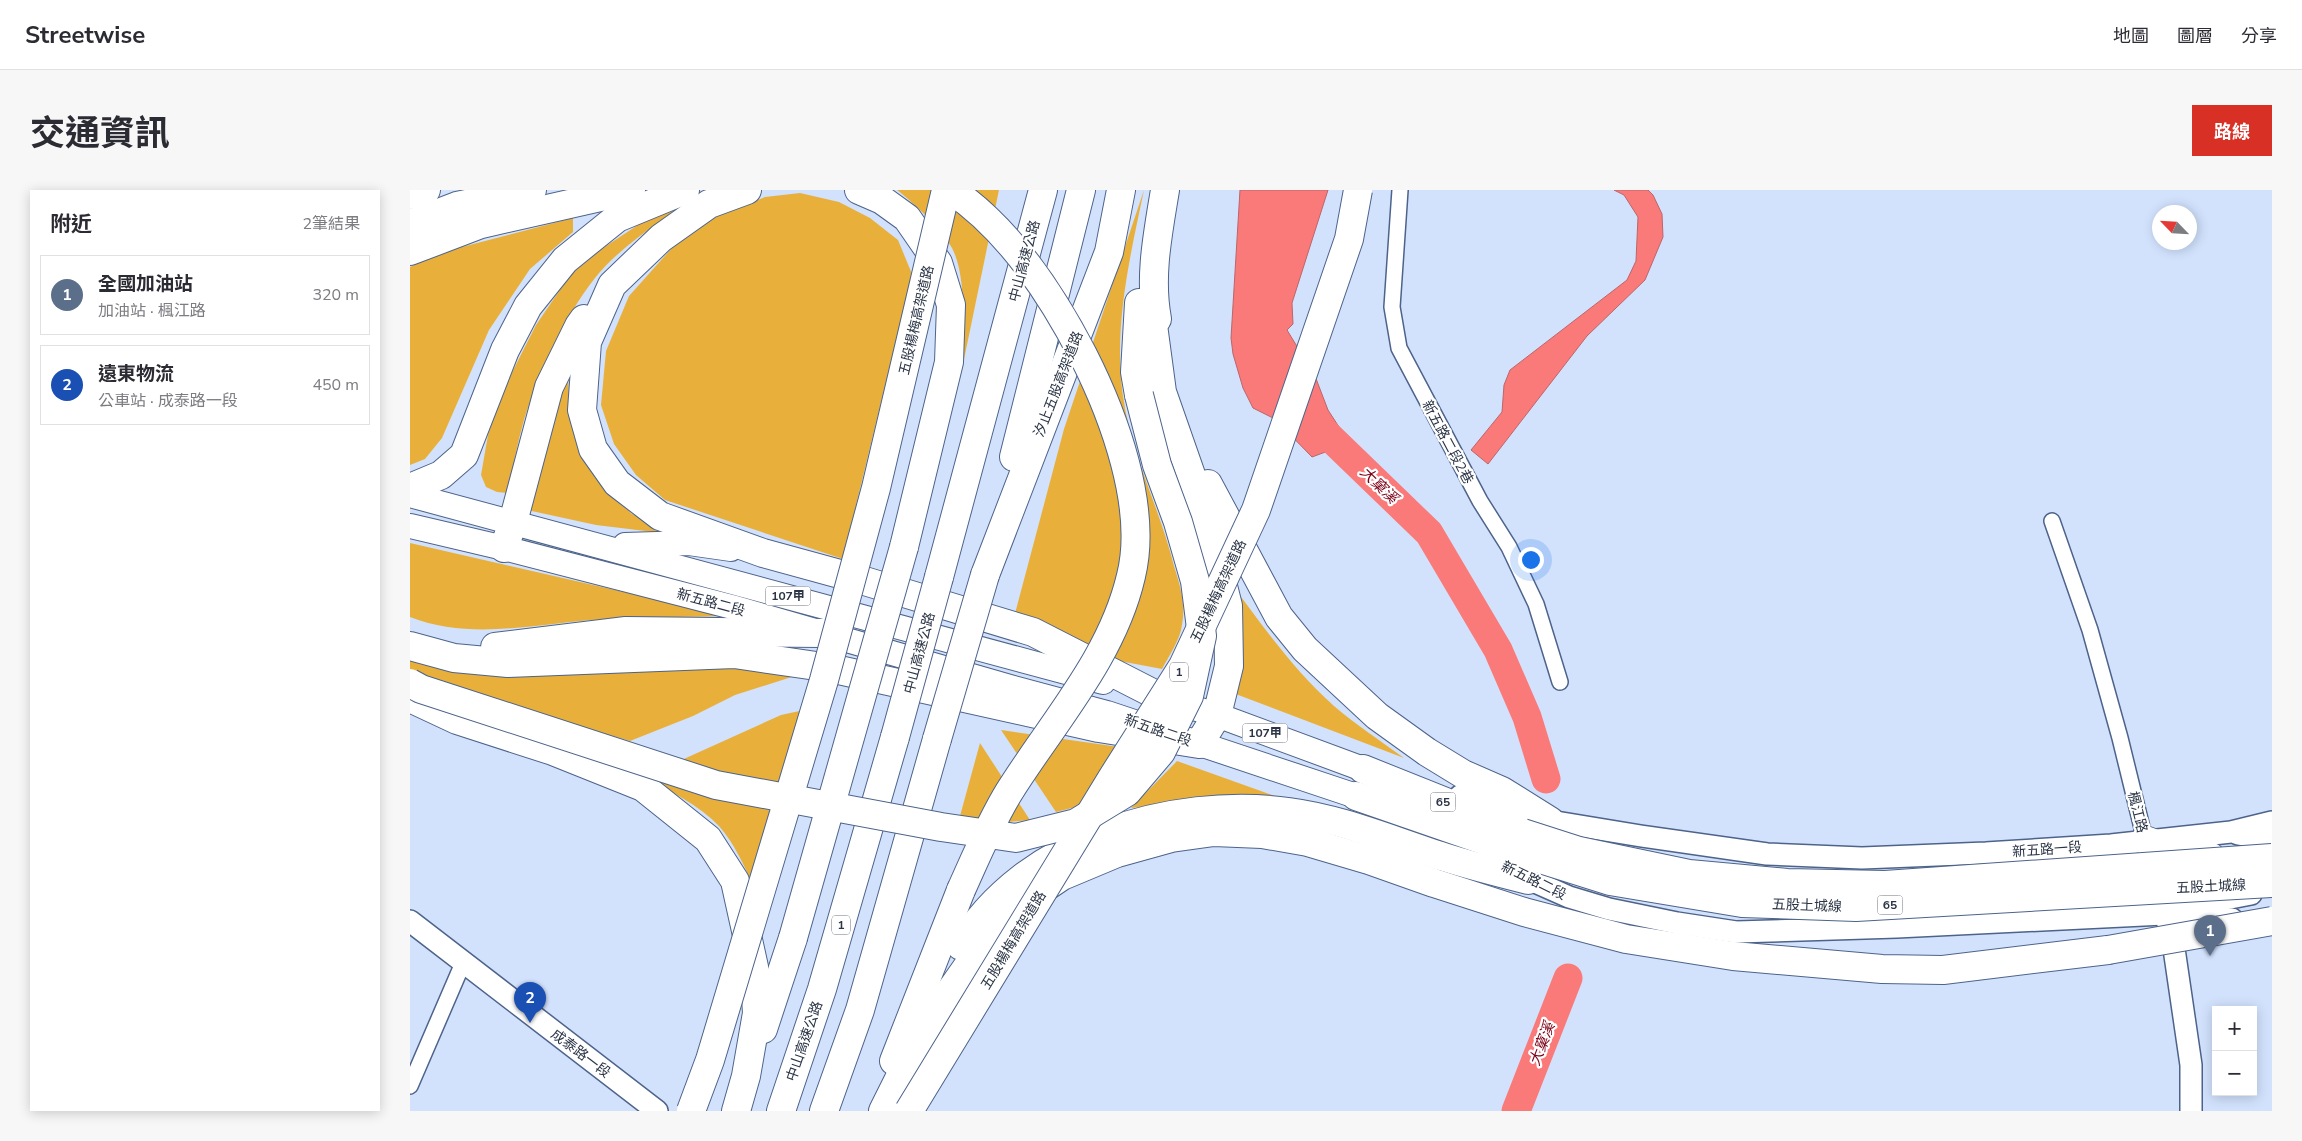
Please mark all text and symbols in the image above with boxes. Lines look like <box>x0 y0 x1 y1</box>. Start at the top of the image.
text: Streetwise <box>25 19 145 51</box>
text: 地圖 <box>2113 24 2149 48</box>
text: 圖層 <box>2177 24 2213 48</box>
text: 分享 <box>2241 24 2277 48</box>
button: 路線 <box>2192 105 2272 156</box>
text: 交通資訊 <box>30 110 170 157</box>
north arrow <box>2152 205 2197 250</box>
text: 附近 <box>50 210 92 238</box>
text: 2筆結果 <box>302 213 360 235</box>
street label: 中山高速公路 <box>1004 218 1045 304</box>
street label: 五股楊梅高架道路 <box>895 263 938 377</box>
text: 全國加油站 <box>98 271 193 297</box>
text: 1 <box>62 284 72 306</box>
text: 320 m <box>312 284 359 306</box>
text: 加油站 · 楓江路 <box>98 300 206 322</box>
street label: 汐止五股高架道路 <box>1030 328 1087 440</box>
text: 遠東物流 <box>98 361 174 387</box>
text: 2 <box>62 374 72 396</box>
text: 450 m <box>312 374 359 396</box>
text: 公車站 · 成泰路一段 <box>98 390 238 412</box>
street label: 新五路二段2巷 <box>1417 397 1478 487</box>
water label: 大窠溪 <box>1356 462 1404 509</box>
street label: 五股楊梅高架道路 <box>1186 536 1251 646</box>
your location <box>1518 547 1544 573</box>
street label: 新五路二段 <box>675 584 747 621</box>
road number: 107甲 <box>766 586 810 606</box>
street label: 中山高速公路 <box>899 610 940 696</box>
road number: 1 <box>1170 662 1188 682</box>
street label: 新五路二段 <box>1122 710 1194 751</box>
road number: 107甲 <box>1242 724 1288 742</box>
street label: 楓江路 <box>2123 789 2152 835</box>
road number: 65 <box>1430 792 1456 812</box>
street label: 新五路一段 <box>2011 838 2083 861</box>
street label: 新五路二段 <box>1498 857 1569 904</box>
street label: 五股土城線 <box>2176 875 2246 898</box>
street label: 五股楊梅高架道路 <box>976 887 1050 993</box>
street label: 五股土城線 <box>1772 895 1842 916</box>
road number: 65 <box>1878 896 1902 914</box>
pin: 1 <box>2194 915 2226 956</box>
road number: 1 <box>832 916 850 934</box>
pin: 2 <box>514 982 546 1023</box>
street label: 中山高速公路 <box>782 998 827 1084</box>
map controls <box>2212 1006 2257 1096</box>
button: + <box>2212 1006 2257 1051</box>
water label: 大窠溪 <box>1525 1018 1560 1069</box>
street label: 成泰路一段 <box>547 1025 614 1082</box>
button: − <box>2212 1051 2257 1096</box>

